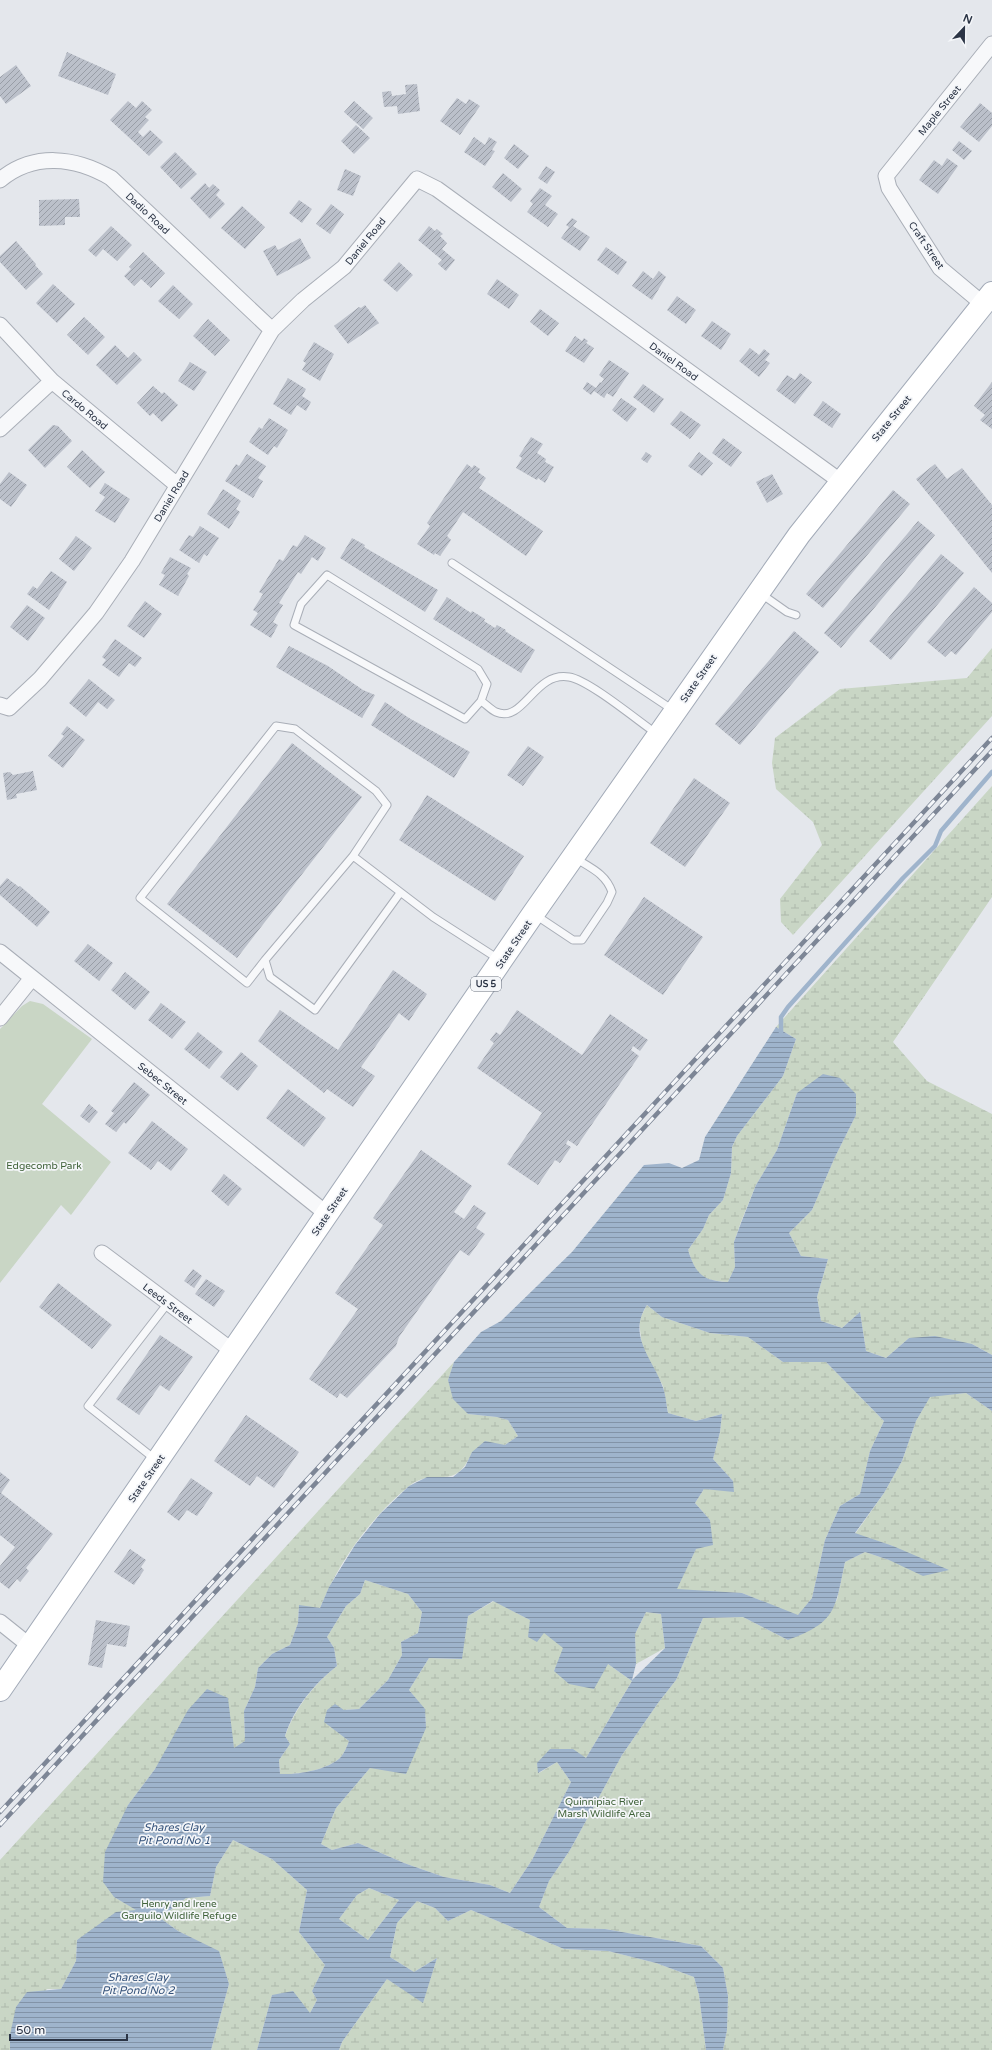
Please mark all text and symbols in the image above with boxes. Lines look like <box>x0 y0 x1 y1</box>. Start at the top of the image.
north arrow <box>944 8 984 48</box>
text: N <box>961 12 974 27</box>
street label: Maple Street <box>916 83 964 138</box>
street label: Dadio Road <box>123 190 172 237</box>
street label: Daniel Road <box>343 216 389 268</box>
street label: Craft Street <box>906 219 947 272</box>
street label: Daniel Road <box>647 340 700 384</box>
street label: Cardo Road <box>59 387 110 432</box>
street label: State Street <box>870 393 914 444</box>
street label: Daniel Road <box>152 469 192 524</box>
street label: State Street <box>678 652 720 705</box>
street label: State Street <box>493 918 535 971</box>
road number: US 5 <box>471 977 501 991</box>
street label: Sebec Street <box>135 1060 190 1108</box>
park label: Edgecomb Park <box>6 1160 82 1172</box>
street label: State Street <box>309 1185 351 1238</box>
street label: Leeds Street <box>140 1281 195 1327</box>
street label: State Street <box>126 1452 168 1505</box>
park label: Quinnipiac River Marsh Wildlife Area <box>557 1796 651 1820</box>
water label: Shares Clay Pit Pond No 1 <box>138 1821 210 1847</box>
park label: Henry and Irene Garguilo Wildlife Refuge <box>121 1898 237 1922</box>
water label: Shares Clay Pit Pond No 2 <box>102 1971 175 1997</box>
scale bar <box>10 2016 127 2042</box>
text: 50 m <box>16 2023 45 2037</box>

